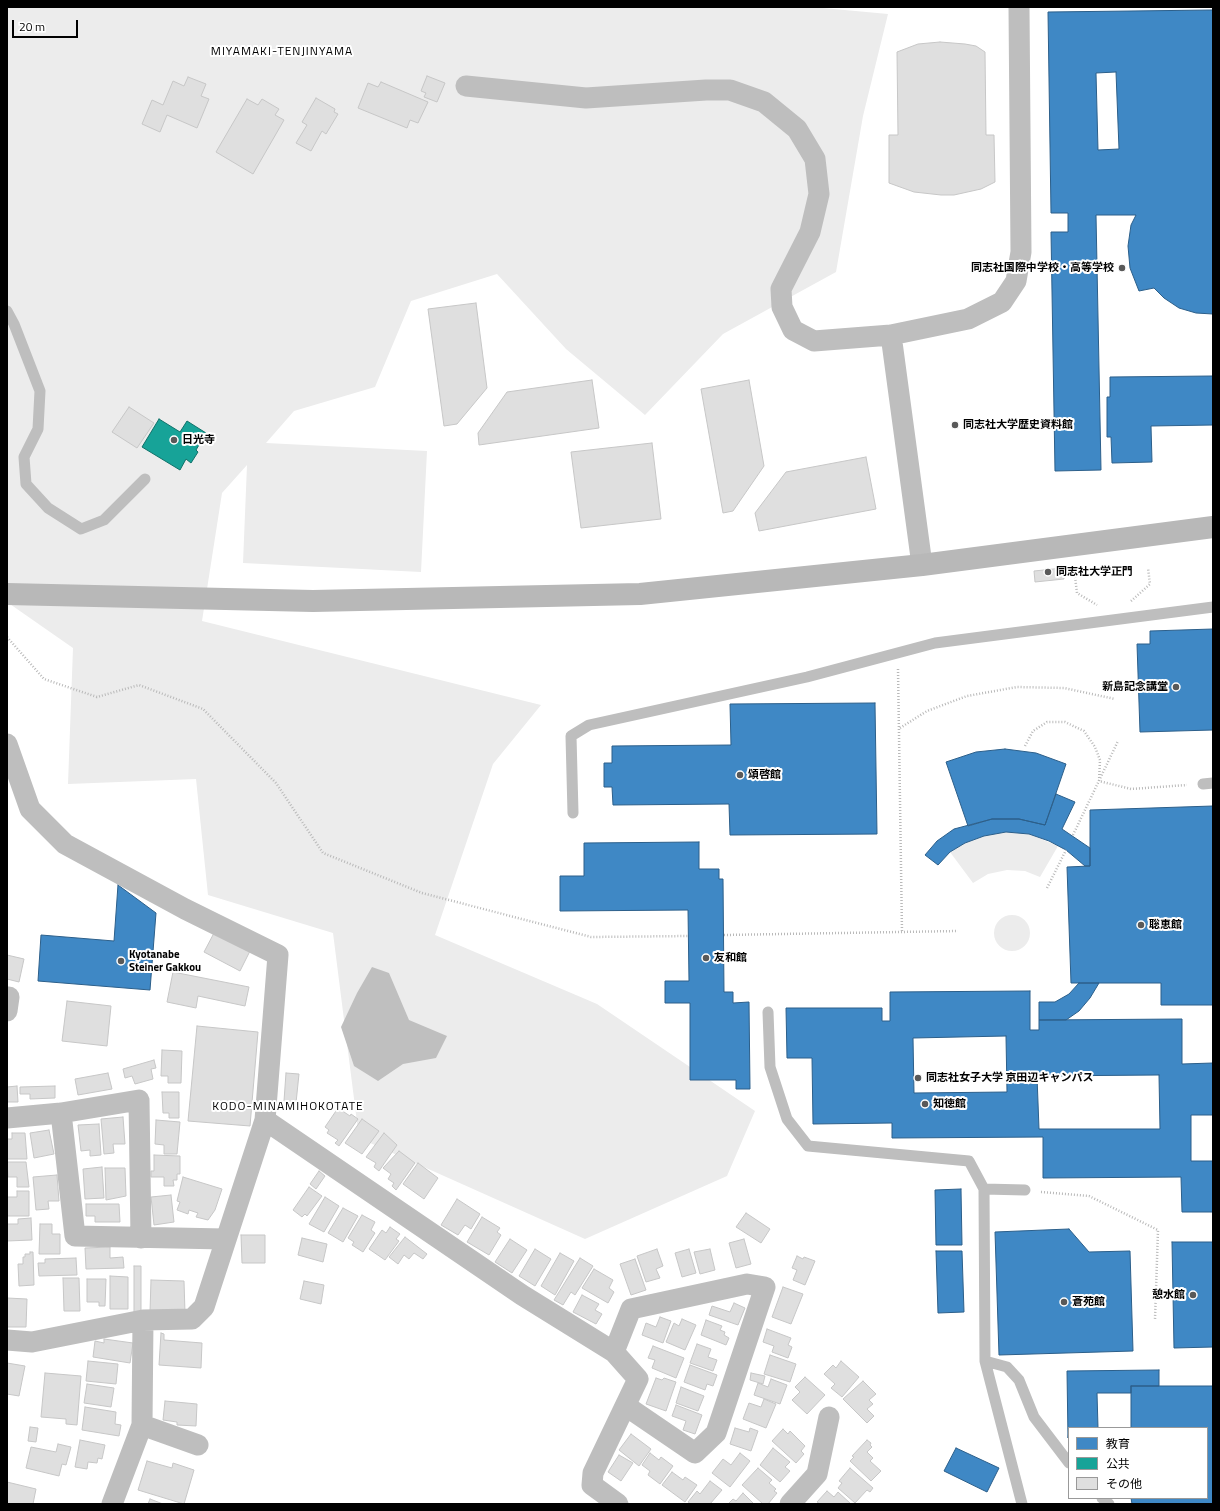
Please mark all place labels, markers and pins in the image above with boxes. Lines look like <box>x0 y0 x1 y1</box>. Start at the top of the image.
place label: 同志社国際中学校・高等学校 <box>971 261 1114 275</box>
marker: 同志社国際中学校・高等学校 <box>1117 263 1127 273</box>
place label: 同志社大学歴史資料館 <box>963 418 1073 432</box>
marker: 同志社大学歴史資料館 <box>950 420 960 430</box>
place label: 日光寺 <box>182 433 215 447</box>
marker: 日光寺 <box>169 435 179 445</box>
place label: 同志社大学正門 <box>1056 565 1133 579</box>
marker: 同志社大学正門 <box>1043 567 1053 577</box>
place label: 新島記念講堂 <box>1102 680 1168 694</box>
marker: 新島記念講堂 <box>1171 682 1181 692</box>
place label: 頌啓館 <box>748 768 781 782</box>
marker: 頌啓館 <box>735 770 745 780</box>
place label: 聡恵館 <box>1149 918 1182 932</box>
marker: 聡恵館 <box>1136 920 1146 930</box>
place label: Kyotanabe Steiner Gakkou <box>129 948 201 974</box>
place label: 友和館 <box>714 951 747 965</box>
marker: 友和館 <box>701 953 711 963</box>
marker: Kyotanabe Steiner Gakkou <box>116 956 126 966</box>
place label: 同志社女子大学 京田辺キャンパス <box>926 1071 1093 1085</box>
marker: 同志社女子大学 京田辺キャンパス <box>913 1073 923 1083</box>
place label: 知徳館 <box>933 1097 966 1111</box>
marker: 知徳館 <box>920 1099 930 1109</box>
place label: 憩水館 <box>1152 1288 1185 1302</box>
marker: 憩水館 <box>1188 1290 1198 1300</box>
place label: 蒼苑館 <box>1072 1295 1105 1309</box>
marker: 蒼苑館 <box>1059 1297 1069 1307</box>

